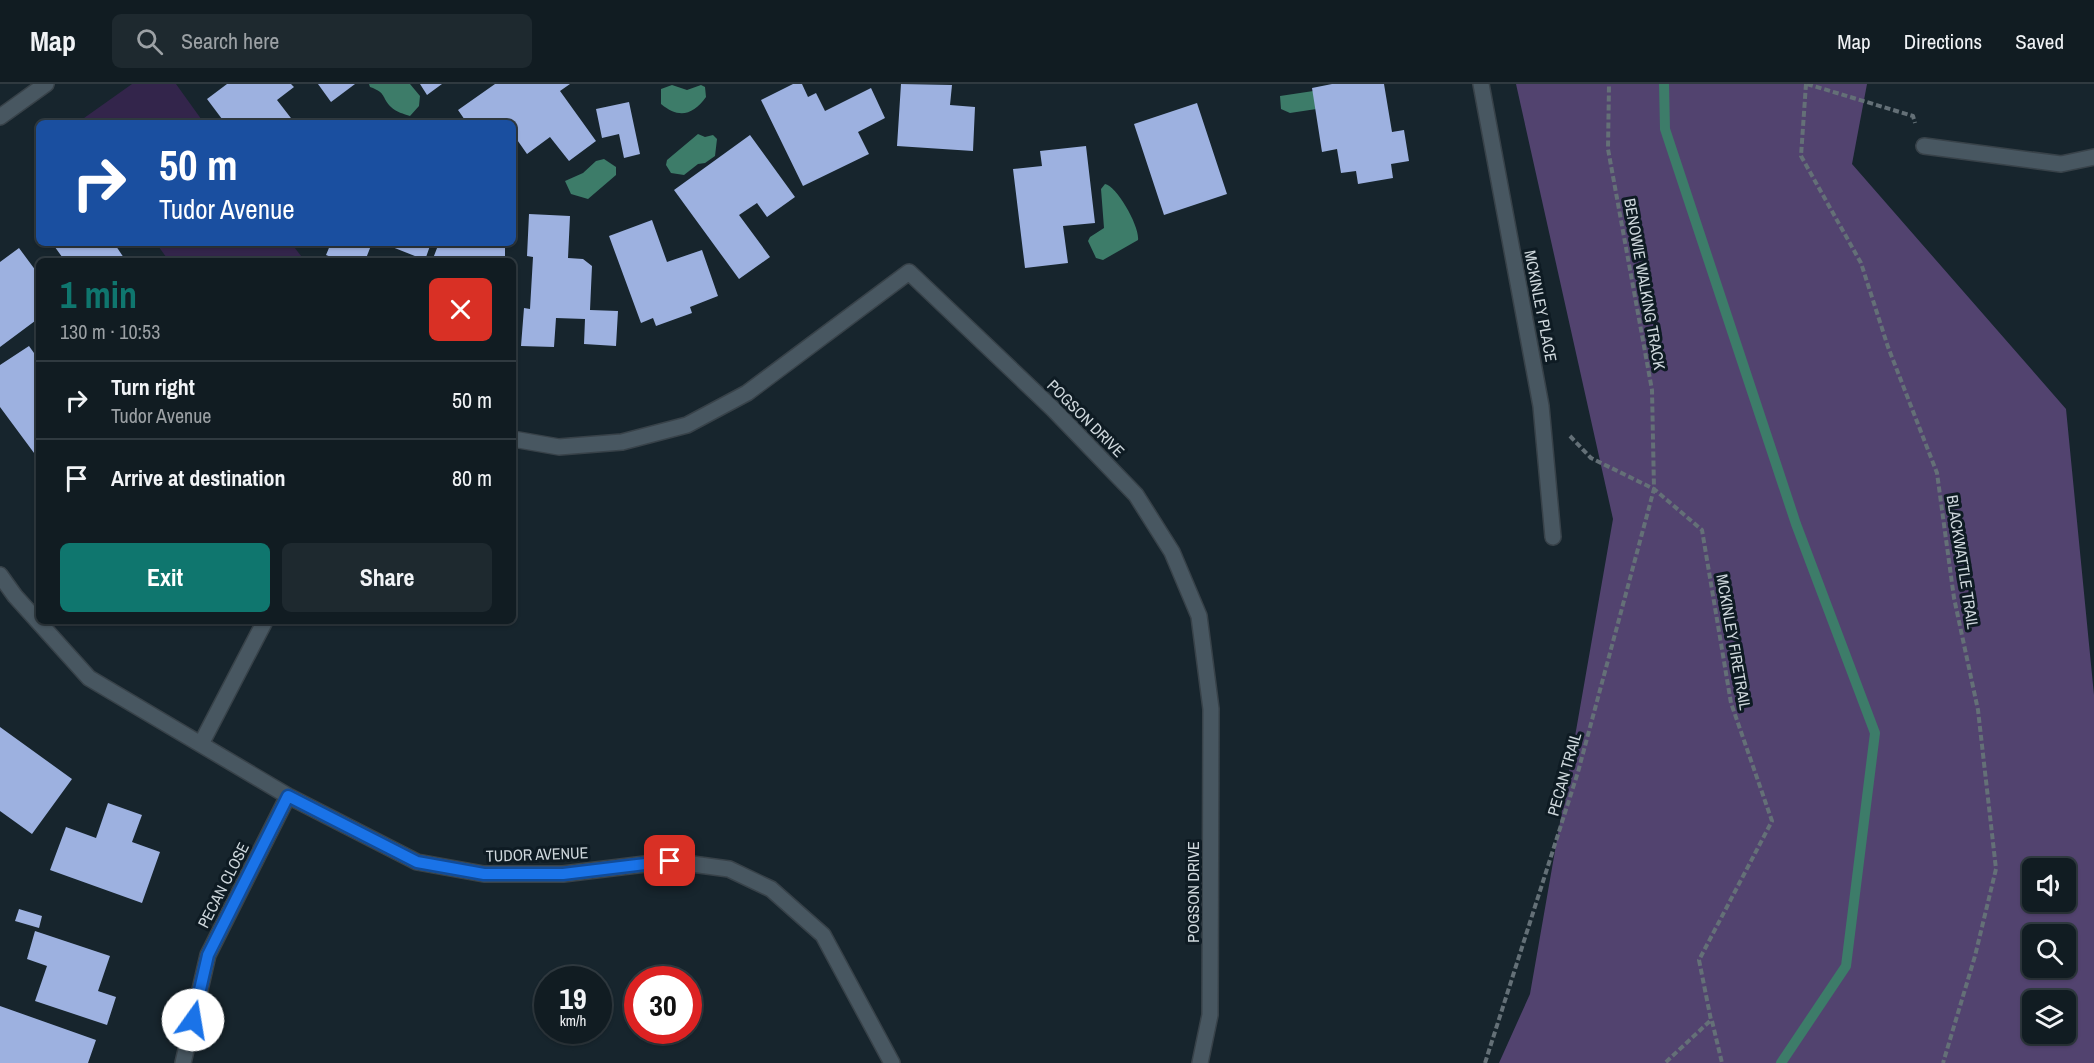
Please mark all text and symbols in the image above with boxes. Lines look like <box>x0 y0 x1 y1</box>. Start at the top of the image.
search box <box>112 14 532 68</box>
text: Map <box>30 22 76 60</box>
icon: search <box>133 25 166 58</box>
text: Search here <box>181 26 279 56</box>
text: Map <box>1837 27 1871 56</box>
text: Directions <box>1904 27 1982 56</box>
text: Saved <box>2015 27 2064 56</box>
text: 50 m <box>159 137 238 193</box>
icon: right <box>60 144 138 222</box>
text: Tudor Avenue <box>159 191 295 227</box>
street label: BENOWIE WALKING TRACK <box>1619 197 1671 372</box>
street label: MCKINLEY PLACE <box>1519 248 1563 364</box>
text: 1 min <box>60 271 137 319</box>
button: close <box>429 278 492 341</box>
text: 130 m · 10:53 <box>60 318 160 345</box>
text: Turn right <box>111 372 195 402</box>
street label: POGSON DRIVE <box>1042 374 1130 462</box>
icon: right <box>60 384 93 417</box>
text: 50 m <box>452 385 492 415</box>
text: Tudor Avenue <box>111 402 211 429</box>
icon: arrive <box>60 462 93 495</box>
text: Arrive at destination <box>111 463 285 493</box>
text: 80 m <box>452 463 492 493</box>
street label: BLACKWATTLE TRAIL <box>1942 493 1985 631</box>
button: Exit <box>60 543 270 612</box>
button: Share <box>282 543 492 612</box>
street label: MCKINLEY FIRETRAIL <box>1711 572 1757 712</box>
street label: PECAN TRAIL <box>1542 729 1587 818</box>
pin <box>644 835 695 886</box>
street label: PECAN CLOSE <box>192 838 254 932</box>
street label: TUDOR AVENUE <box>485 841 589 867</box>
street label: POGSON DRIVE <box>1182 841 1204 943</box>
icon: arrive <box>653 844 686 877</box>
map controls <box>2022 858 2076 1044</box>
button: sound <box>2022 858 2076 912</box>
button: search <box>2022 924 2076 978</box>
speed limit sign: 30 <box>624 966 702 1044</box>
text: 19 <box>559 978 587 1018</box>
position arrow <box>161 988 225 1052</box>
button: layers <box>2022 990 2076 1044</box>
text: km/h <box>560 1010 586 1031</box>

